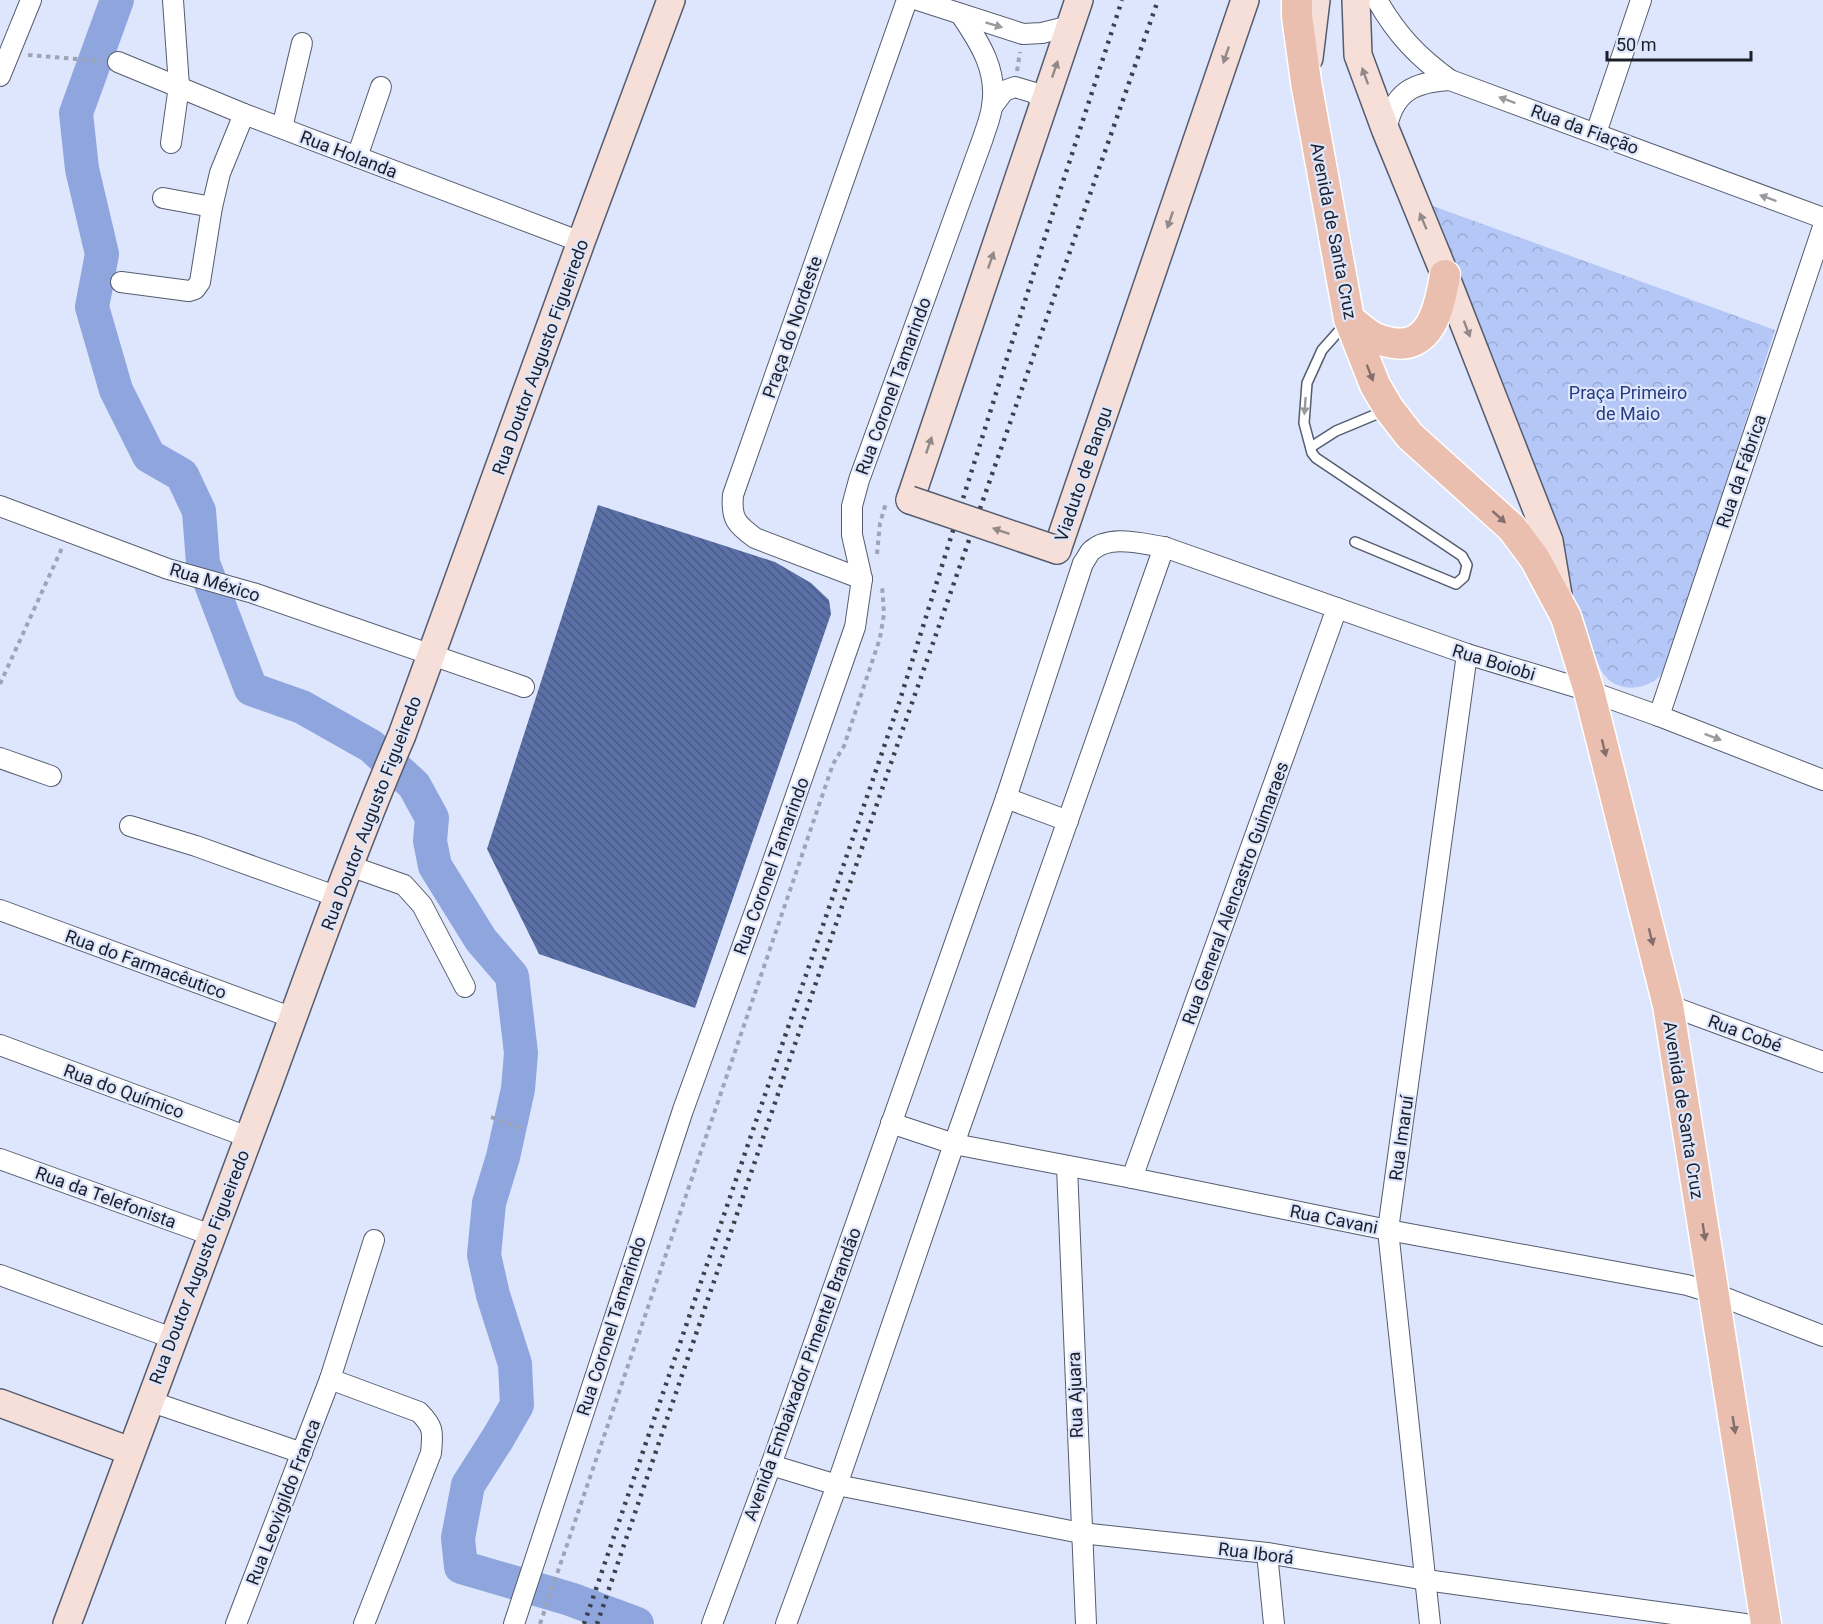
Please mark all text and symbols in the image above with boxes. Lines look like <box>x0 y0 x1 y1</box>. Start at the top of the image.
one-way arrow <box>985 21 1003 30</box>
scale bar <box>1607 24 1751 62</box>
text: 50 m <box>1616 34 1656 55</box>
one-way arrow <box>1221 46 1230 64</box>
one-way arrow <box>1051 60 1061 78</box>
one-way arrow <box>1360 67 1370 85</box>
one-way arrow <box>1497 95 1515 105</box>
street label: Rua da Fiação <box>1528 100 1642 158</box>
street label: Rua Holanda <box>297 126 401 182</box>
street label: Avenida de Santa Cruz <box>1307 141 1361 321</box>
one-way arrow <box>1759 192 1777 202</box>
one-way arrow <box>1164 211 1174 229</box>
one-way arrow <box>1418 212 1427 230</box>
street label: Rua Doutor Augusto Figueiredo <box>487 236 593 478</box>
one-way arrow <box>987 251 996 269</box>
street label: Praça do Nordeste <box>758 253 826 401</box>
street label: Rua Coronel Tamarindo <box>851 294 935 478</box>
one-way arrow <box>1462 321 1472 339</box>
one-way arrow <box>1365 365 1375 383</box>
park label: Praça Primeiro de Maio <box>1569 382 1687 424</box>
one-way arrow <box>1301 397 1310 416</box>
street label: Viaduto de Bangu <box>1050 404 1116 544</box>
street label: Rua da Fábrica <box>1712 411 1770 531</box>
one-way arrow <box>924 436 934 454</box>
one-way arrow <box>1492 510 1507 524</box>
one-way arrow <box>992 526 1010 536</box>
street label: Rua México <box>167 558 263 606</box>
street label: Rua Boiobi <box>1450 639 1538 685</box>
street label: Rua Doutor Augusto Figueiredo <box>317 693 425 933</box>
one-way arrow <box>1705 733 1723 743</box>
one-way arrow <box>1599 739 1609 757</box>
street label: Rua General Alencastro Guimaraes <box>1178 759 1292 1027</box>
street label: Rua Coronel Tamarindo <box>729 774 813 958</box>
street label: Rua do Farmacêutico <box>62 925 230 1003</box>
one-way arrow <box>1646 928 1656 947</box>
street label: Rua Cobé <box>1705 1010 1785 1056</box>
street label: Avenida de Santa Cruz <box>1660 1020 1708 1200</box>
street label: Rua do Químico <box>61 1059 187 1123</box>
street label: Rua Imaruí <box>1385 1093 1417 1182</box>
street label: Rua Doutor Augusto Figueiredo <box>145 1147 253 1387</box>
street label: Rua da Telefonista <box>33 1162 179 1232</box>
street label: Rua Cavani <box>1288 1200 1380 1238</box>
one-way arrow <box>1699 1223 1708 1242</box>
street label: Avenida Embaixador Pimentel Brandão <box>739 1225 865 1523</box>
street label: Rua Coronel Tamarindo <box>572 1234 650 1418</box>
street label: Rua Ajuara <box>1063 1351 1087 1439</box>
street label: Rua Leovigildo Franca <box>242 1416 324 1588</box>
one-way arrow <box>1730 1416 1739 1435</box>
street label: Rua Iborá <box>1217 1538 1295 1568</box>

